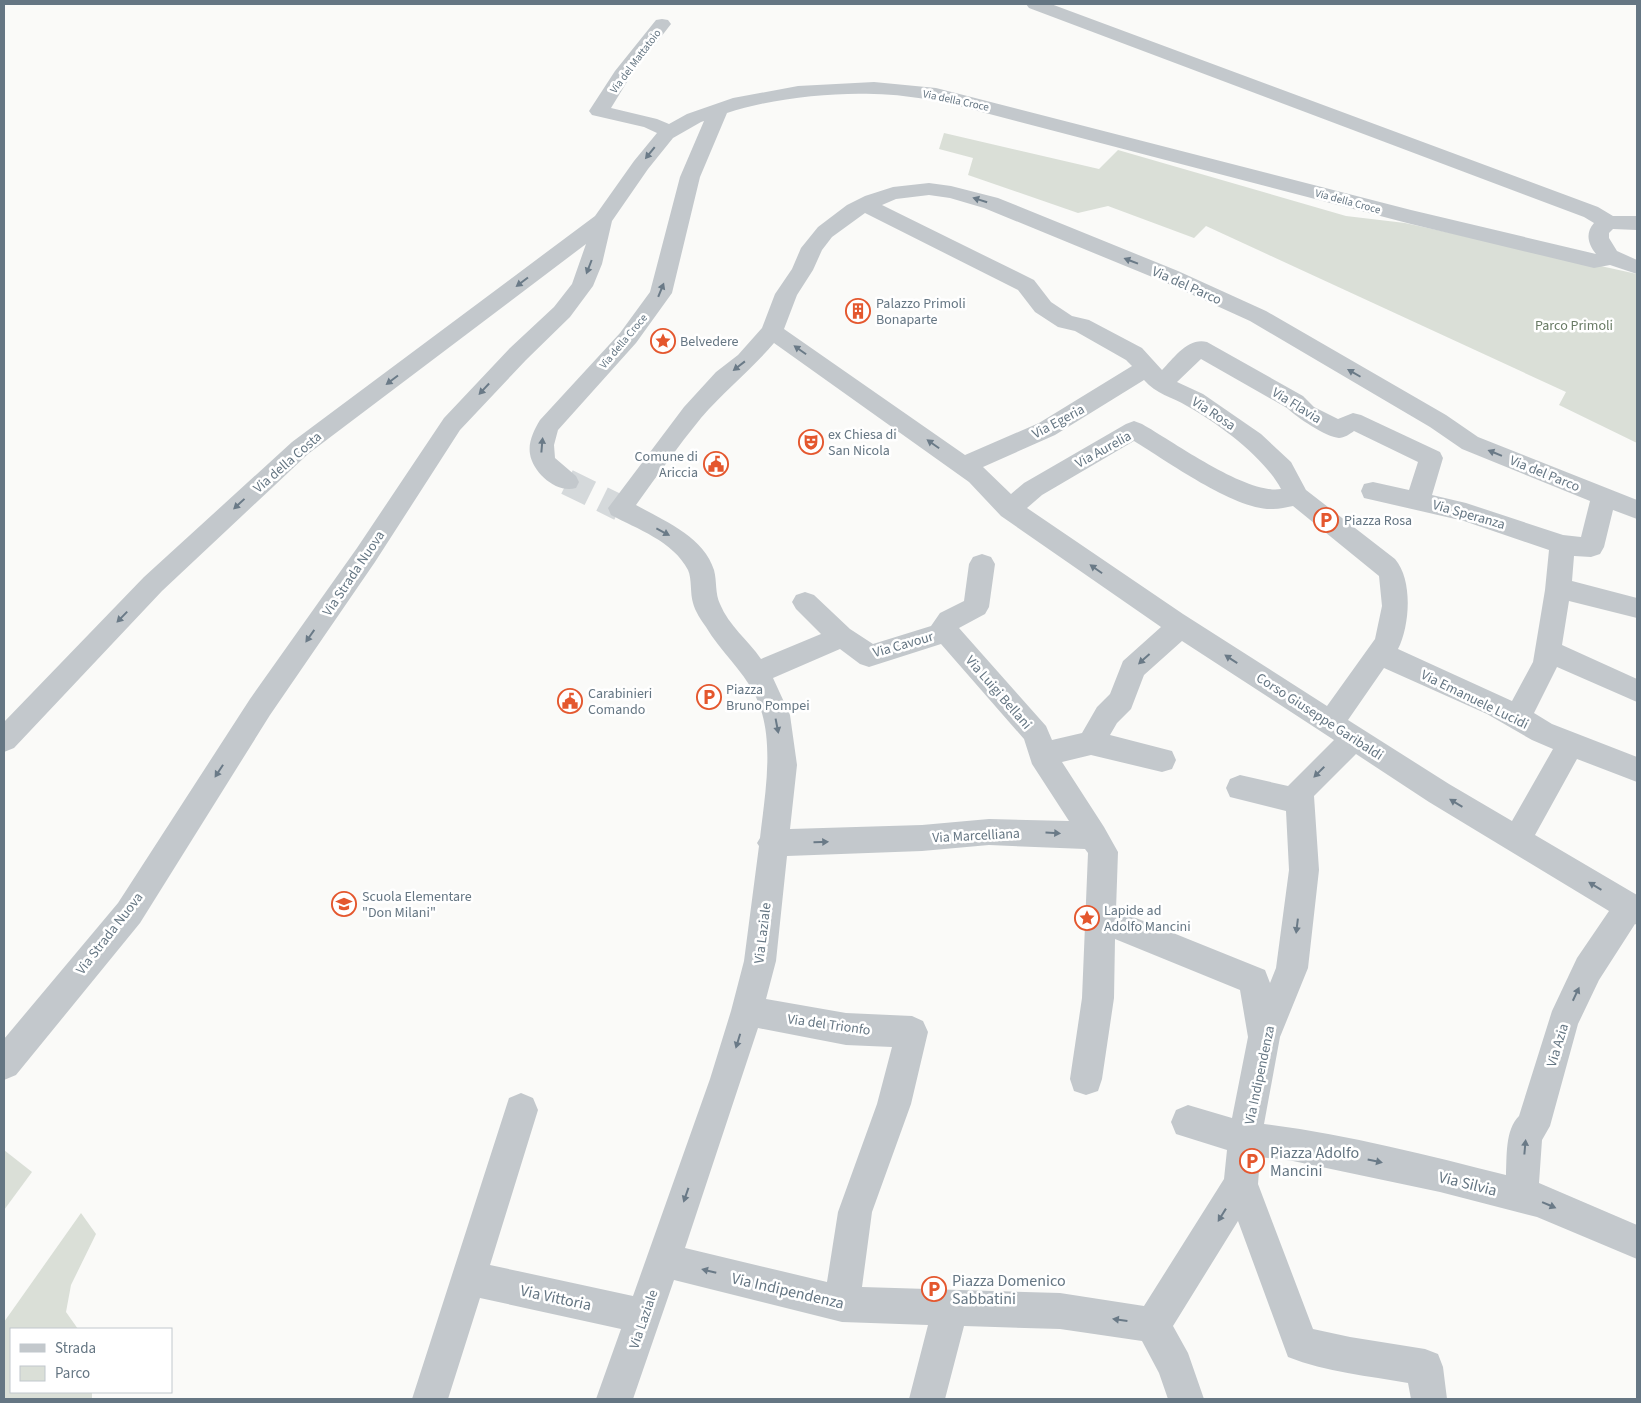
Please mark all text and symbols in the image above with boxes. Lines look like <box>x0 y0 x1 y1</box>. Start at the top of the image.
street label: Via del Mattatoio <box>606 26 664 96</box>
street label: Via della Croce <box>921 86 991 115</box>
one-way arrow <box>644 146 655 159</box>
street label: Via della Croce <box>1313 186 1383 218</box>
one-way arrow <box>972 195 987 203</box>
one-way arrow <box>1123 257 1138 265</box>
one-way arrow <box>585 260 592 275</box>
street label: Via del Parco <box>1149 262 1225 310</box>
one-way arrow <box>515 277 529 287</box>
one-way arrow <box>656 283 665 298</box>
place label: Palazzo Primoli Bonaparte <box>876 294 966 330</box>
building icon: Palazzo Primoli Bonaparte <box>845 298 871 324</box>
street label: Via della Croce <box>596 310 651 372</box>
park label: Parco Primoli <box>1535 316 1613 336</box>
place icon: Belvedere <box>650 328 676 354</box>
place label: Belvedere <box>680 332 739 352</box>
one-way arrow <box>794 345 807 356</box>
one-way arrow <box>733 361 746 372</box>
one-way arrow <box>1347 368 1360 377</box>
one-way arrow <box>386 374 399 385</box>
one-way arrow <box>478 383 490 395</box>
street label: Via Flavia <box>1268 383 1325 429</box>
street label: Via Rosa <box>1188 392 1239 436</box>
street label: Via Egeria <box>1029 400 1088 444</box>
place label: ex Chiesa di San Nicola <box>828 425 897 461</box>
street label: Via Aurelia <box>1072 426 1135 473</box>
street label: Via della Costa <box>249 427 326 498</box>
theatre icon: ex Chiesa di San Nicola <box>798 429 824 455</box>
one-way arrow <box>538 437 546 453</box>
one-way arrow <box>926 439 940 449</box>
place label: Comune di Ariccia <box>635 447 698 483</box>
one-way arrow <box>1488 448 1502 456</box>
public building icon: Comune di Ariccia <box>703 451 729 477</box>
street label: Via del Parco <box>1506 451 1583 497</box>
street label: Via Speranza <box>1430 495 1507 535</box>
one-way arrow <box>234 498 246 510</box>
parking icon: Piazza Rosa <box>1313 507 1339 533</box>
place label: Piazza Rosa <box>1344 511 1412 531</box>
street label: Via Strada Nuova <box>318 527 390 620</box>
one-way arrow <box>656 528 670 536</box>
one-way arrow <box>1089 564 1102 574</box>
one-way arrow <box>116 610 128 622</box>
street label: Via Cavour <box>871 627 936 663</box>
one-way arrow <box>305 629 315 643</box>
street label: Via Luigi Bellani <box>961 651 1036 734</box>
one-way arrow <box>1139 653 1151 665</box>
one-way arrow <box>1224 654 1237 664</box>
street label: Via Emanuele Lucidi <box>1417 665 1532 735</box>
street label: Corso Giuseppe Garibaldi <box>1252 668 1387 765</box>
place label: Piazza Bruno Pompei <box>726 680 810 716</box>
place label: Carabinieri Comando <box>588 684 652 720</box>
parking icon: Piazza Bruno Pompei <box>696 684 722 710</box>
public building icon: Carabinieri Comando <box>557 688 583 714</box>
one-way arrow <box>774 718 782 734</box>
one-way arrow <box>214 764 224 778</box>
one-way arrow <box>1313 766 1325 778</box>
one-way arrow <box>1449 799 1462 808</box>
street label: Via Marcelliana <box>932 824 1020 848</box>
one-way arrow <box>1045 830 1061 838</box>
one-way arrow <box>813 838 829 846</box>
one-way arrow <box>1589 882 1602 891</box>
place label: Scuola Elementare "Don Milani" <box>362 887 472 923</box>
street label: Via Strada Nuova <box>71 888 148 979</box>
school or university icon: Scuola Elementare "Don Milani" <box>331 891 357 917</box>
street label: Via Laziale <box>749 901 777 965</box>
place label: Lapide ad Adolfo Mancini <box>1104 901 1191 937</box>
place icon: Lapide ad Adolfo Mancini <box>1074 905 1100 931</box>
one-way arrow <box>1293 918 1301 934</box>
one-way arrow <box>1572 987 1581 1002</box>
street label: Via del Trionfo <box>786 1009 872 1041</box>
street label: Via Azia <box>1542 1021 1574 1070</box>
street label: Via Indipendenza <box>1240 1024 1280 1126</box>
one-way arrow <box>734 1034 742 1049</box>
one-way arrow <box>1521 1139 1529 1155</box>
place label: Piazza Adolfo Mancini <box>1270 1142 1359 1182</box>
parking icon: Piazza Adolfo Mancini <box>1239 1148 1265 1174</box>
one-way arrow <box>1367 1157 1382 1165</box>
street label: Via Silvia <box>1436 1166 1499 1202</box>
one-way arrow <box>682 1188 690 1203</box>
one-way arrow <box>1542 1201 1556 1209</box>
one-way arrow <box>1217 1209 1226 1222</box>
one-way arrow <box>702 1267 717 1275</box>
street label: Via Indipendenza <box>729 1267 846 1315</box>
place label: Piazza Domenico Sabbatini <box>952 1270 1066 1310</box>
parking icon: Piazza Domenico Sabbatini <box>921 1276 947 1302</box>
street label: Via Vittoria <box>518 1280 593 1316</box>
street label: Via Laziale <box>625 1287 663 1352</box>
one-way arrow <box>1112 1316 1128 1324</box>
legend <box>10 1328 172 1393</box>
text: Strada <box>55 1338 96 1359</box>
text: Parco <box>55 1363 90 1384</box>

